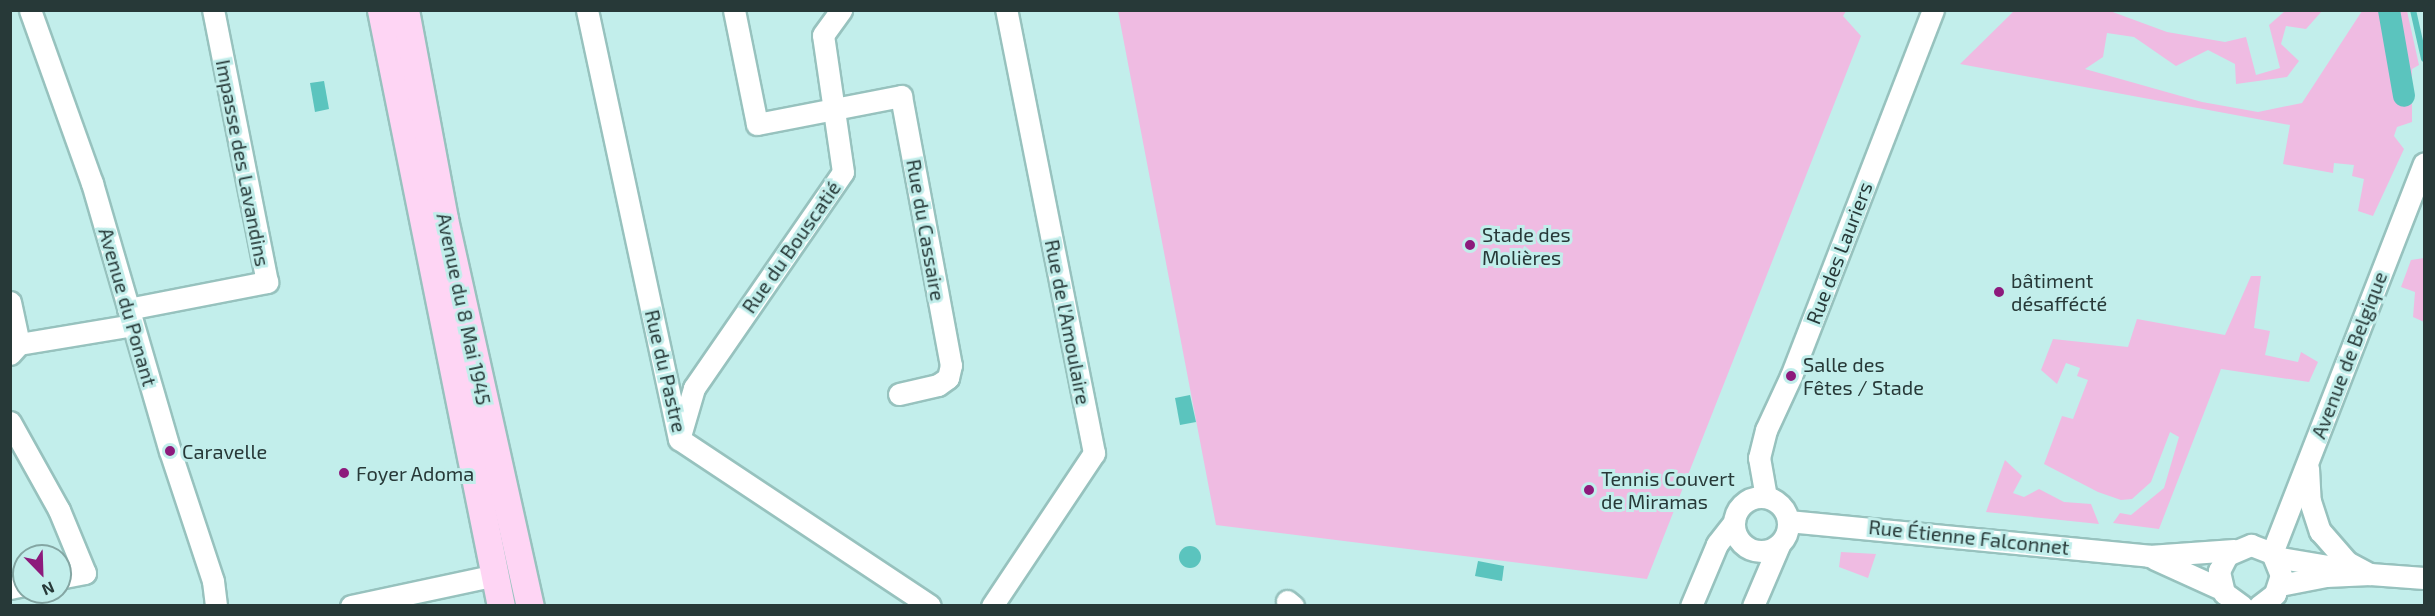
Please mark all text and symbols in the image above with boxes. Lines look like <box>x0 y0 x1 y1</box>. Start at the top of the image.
street label: Impasse des Lavandins <box>211 58 275 268</box>
street label: Rue du Cassaire <box>902 157 950 303</box>
street label: Rue du Bouscatié <box>737 176 845 318</box>
street label: Rue des Lauriers <box>1801 179 1877 327</box>
street label: Avenue du 8 Mai 1945 <box>432 211 496 407</box>
place label: Stade des Molières <box>1482 222 1571 269</box>
street label: Avenue du Ponant <box>94 225 162 389</box>
street label: Rue de l'Amoulaire <box>1040 237 1096 407</box>
marker: Stade des Molières <box>1463 238 1477 252</box>
place label: bâtiment désaffécté <box>2011 268 2107 315</box>
street label: Avenue de Belgique <box>2306 268 2392 442</box>
marker: bâtiment désaffécté <box>1992 285 2006 299</box>
street label: Rue du Pastre <box>640 307 692 435</box>
place label: Salle des Fêtes / Stade <box>1803 352 1924 399</box>
marker: Salle des Fêtes / Stade <box>1784 369 1798 383</box>
place label: Caravelle <box>182 439 267 463</box>
marker: Caravelle <box>163 444 177 458</box>
place label: Foyer Adoma <box>356 461 475 485</box>
marker: Foyer Adoma <box>337 466 351 480</box>
place label: Tennis Couvert de Miramas <box>1601 466 1735 513</box>
marker: Tennis Couvert de Miramas <box>1582 483 1596 497</box>
street label: Rue Étienne Falconnet <box>1867 515 2071 559</box>
north arrow <box>12 544 72 604</box>
text: N <box>39 578 57 600</box>

